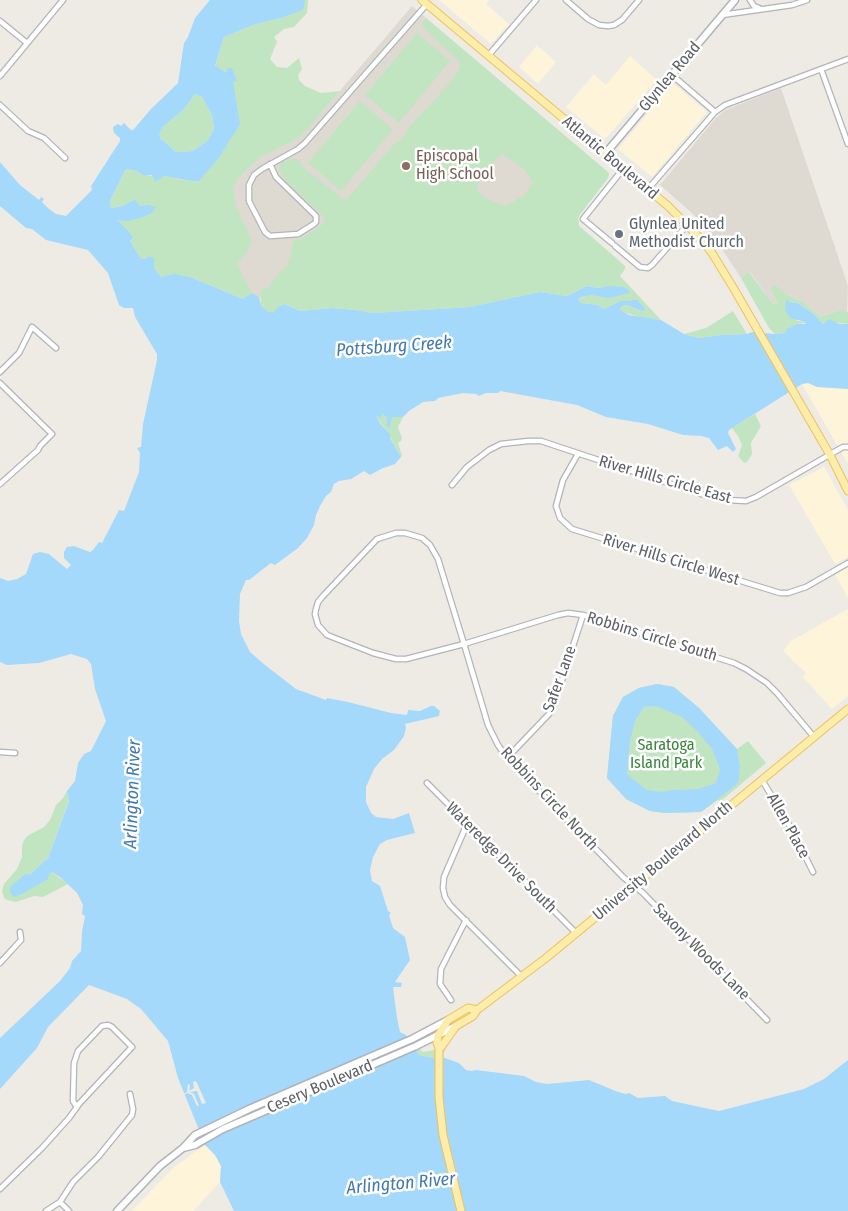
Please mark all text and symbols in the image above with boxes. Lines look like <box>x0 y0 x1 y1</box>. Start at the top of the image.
street label: Glynlea Road <box>635 38 705 116</box>
street label: Atlantic Boulevard <box>558 112 662 204</box>
place label: Episcopal High School <box>416 147 494 185</box>
marker: Episcopal High School <box>400 160 412 172</box>
place label: Glynlea United Methodist Church <box>629 215 744 253</box>
marker: Glynlea United Methodist Church <box>613 228 625 240</box>
water label: Pottsburg Creek <box>335 332 453 362</box>
street label: River Hills Circle East <box>597 452 733 508</box>
street label: River Hills Circle West <box>601 530 741 590</box>
street label: Robbins Circle South <box>584 608 720 666</box>
street label: Safer Lane <box>539 643 581 715</box>
park label: Saratoga Island Park <box>630 736 702 774</box>
water label: Arlington River <box>120 739 146 849</box>
street label: Robbins Circle North <box>496 743 602 855</box>
street label: Allen Place <box>762 790 814 862</box>
street label: University Boulevard North <box>589 797 737 925</box>
street label: Wateredge Drive South <box>442 799 560 917</box>
street label: Saxony Woods Lane <box>649 900 753 1004</box>
street label: Cesery Boulevard <box>264 1056 376 1118</box>
water label: Arlington River <box>346 1168 456 1200</box>

